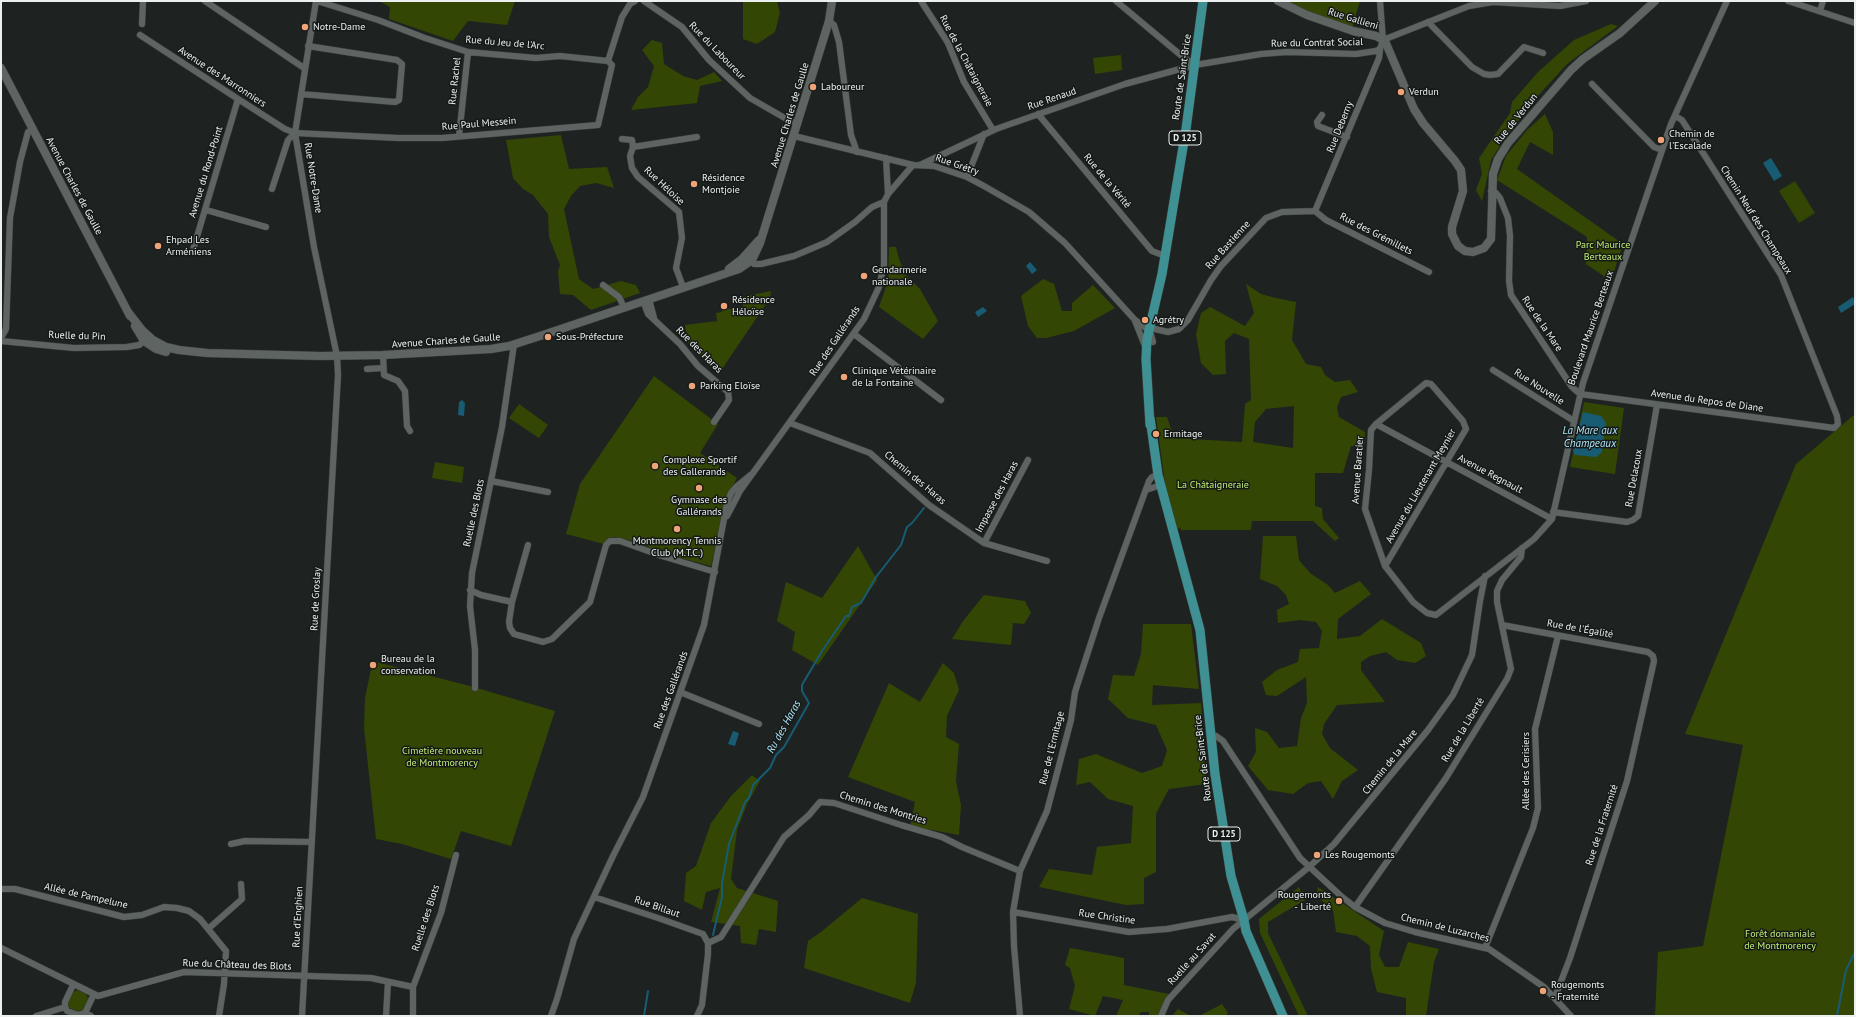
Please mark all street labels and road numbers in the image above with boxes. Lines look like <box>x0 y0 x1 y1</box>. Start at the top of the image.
street label: Rue Gallieni <box>1326 6 1380 32</box>
street label: Rue de la Châtaigneraie <box>937 13 995 109</box>
street label: Rue du Laboureur <box>686 20 748 82</box>
street label: Route de Saint-Brice <box>1170 33 1194 121</box>
street label: Rue du Jeu de l'Arc <box>465 34 545 52</box>
street label: Rue du Contrat Social <box>1271 36 1363 50</box>
street label: Avenue des Marronniers <box>176 44 268 110</box>
street label: Rue Rachel <box>447 57 463 105</box>
street label: Avenue Charles de Gaulle <box>768 61 812 169</box>
street label: Rue Renaud <box>1026 85 1078 113</box>
street label: Rue de Verdun <box>1492 91 1540 147</box>
street label: Rue Deberny <box>1324 99 1356 155</box>
street label: Rue Paul Messein <box>441 115 517 133</box>
street label: Avenue du Rond-Point <box>186 125 226 219</box>
road number: D 125 <box>1169 131 1201 145</box>
street label: Avenue Charles de Gaulle <box>43 135 105 237</box>
street label: Rue Notre-Dame <box>302 142 324 214</box>
street label: Rue de la Vérité <box>1081 151 1133 211</box>
street label: Rue Grétry <box>934 152 980 178</box>
street label: Chemin Neuf des Champeaux <box>1718 163 1794 277</box>
street label: Rue Héloise <box>641 164 687 208</box>
street label: Rue des Grémillets <box>1338 210 1414 258</box>
street label: Rue Bastienne <box>1203 218 1253 272</box>
street label: Boulevard Maurice Berteaux <box>1566 269 1616 387</box>
street label: Rue de la Mare <box>1519 294 1565 354</box>
street label: Rue des Gallérands <box>807 304 863 378</box>
street label: Rue des Haras <box>673 324 725 376</box>
street label: Ruelle du Pin <box>48 329 106 343</box>
street label: Avenue Charles de Gaulle <box>391 331 501 351</box>
street label: Rue Nouvelle <box>1512 366 1566 408</box>
street label: Avenue du Repos de Diane <box>1650 387 1764 415</box>
street label: Avenue du Lieutenant Meynier <box>1383 427 1459 545</box>
street label: Avenue Baratier <box>1350 436 1366 504</box>
street label: Rue Delacoux <box>1623 448 1645 508</box>
street label: Chemin des Haras <box>882 449 948 507</box>
street label: Avenue Regnault <box>1455 452 1525 496</box>
street label: Impasse des Haras <box>973 459 1021 535</box>
street label: Ruelle des Blots <box>461 478 487 548</box>
street label: Rue de Groslay <box>308 567 324 631</box>
street label: Rue de l'Égalité <box>1546 617 1614 641</box>
street label: Rue des Gallérands <box>651 650 691 730</box>
street label: Rue de la Liberté <box>1439 696 1487 764</box>
street label: Rue de l'Ermitage <box>1037 710 1067 786</box>
street label: Route de Saint-Brice <box>1192 714 1214 802</box>
street label: Chemin de la Mare <box>1360 727 1420 797</box>
street label: Allée des Cerisiers <box>1520 732 1532 810</box>
street label: Rue de la Fraternité <box>1583 783 1621 867</box>
street label: Chemin des Montries <box>838 789 928 827</box>
road number: D 125 <box>1208 827 1240 841</box>
street label: Allée de Pampelune <box>43 881 129 911</box>
street label: Ruelle des Blots <box>410 883 442 953</box>
street label: Rue d'Enghien <box>290 886 306 948</box>
street label: Rue Billaut <box>633 894 681 920</box>
street label: Rue Christine <box>1078 907 1136 927</box>
street label: Chemin de Luzarches <box>1400 911 1490 945</box>
street label: Ruelle au Savat <box>1165 930 1219 988</box>
street label: Rue du Château des Blots <box>182 957 292 973</box>

